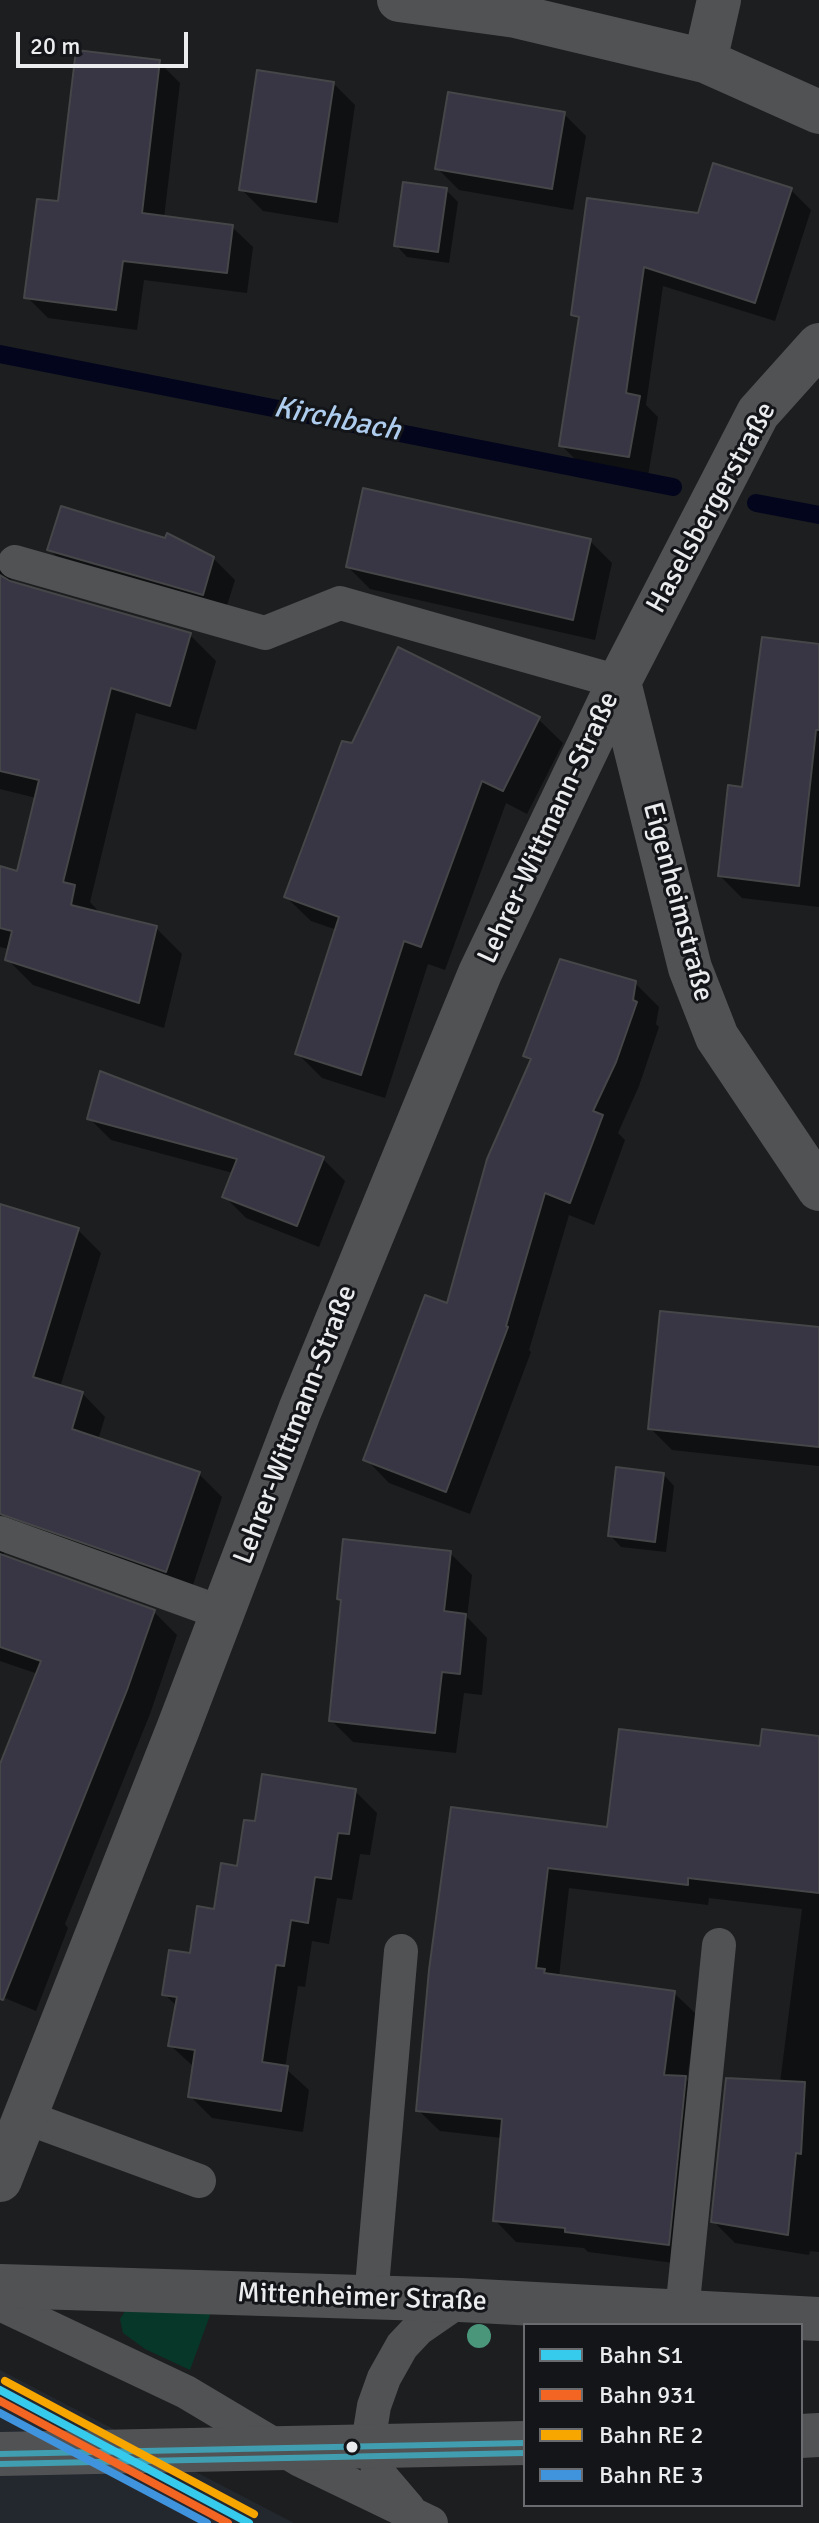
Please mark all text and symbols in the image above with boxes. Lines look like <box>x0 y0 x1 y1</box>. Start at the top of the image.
scale bar <box>20 16 192 66</box>
text: 20 m <box>30 31 80 61</box>
water label: Kirchbach <box>271 390 403 450</box>
street label: Haselsbergerstraße <box>640 397 784 619</box>
street label: Lehrer-Wittmann-Straße <box>471 687 627 969</box>
street label: Eigenheimstraße <box>634 799 720 1005</box>
street label: Lehrer-Wittmann-Straße <box>227 1281 365 1569</box>
street label: Mittenheimer Straße <box>237 2277 487 2319</box>
legend <box>523 2323 803 2507</box>
text: Bahn S1 <box>599 2340 683 2370</box>
text: Bahn 931 <box>599 2380 696 2410</box>
text: Bahn RE 2 <box>599 2420 703 2450</box>
unlabelled marker <box>344 2439 360 2455</box>
text: Bahn RE 3 <box>599 2460 703 2490</box>

